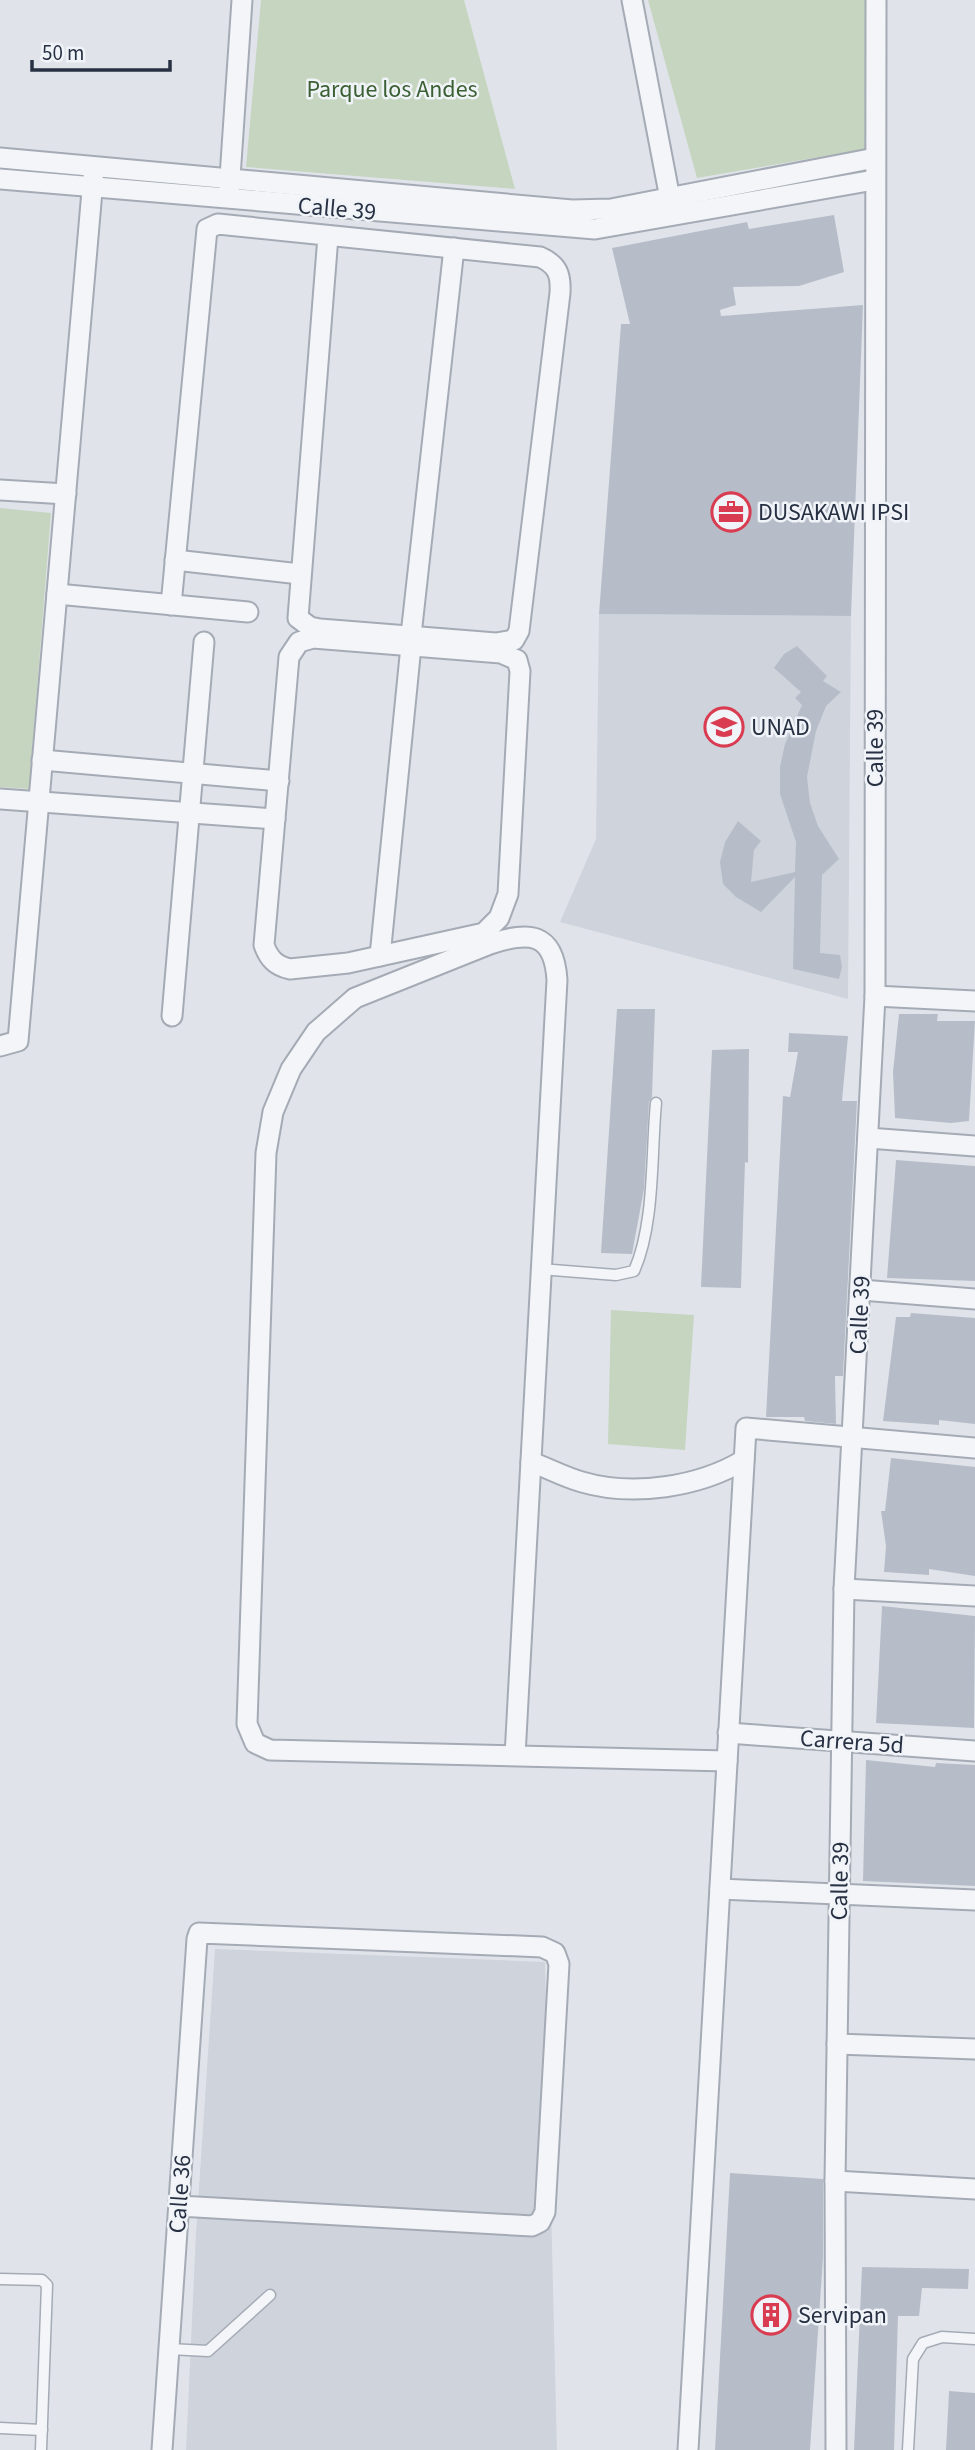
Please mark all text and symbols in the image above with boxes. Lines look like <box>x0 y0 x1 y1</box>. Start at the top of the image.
scale bar <box>32 28 170 72</box>
text: 50 m <box>42 38 84 68</box>
park label: Parque los Andes <box>306 72 478 107</box>
street label: Calle 39 <box>296 188 378 230</box>
office icon: DUSAKAWI IPSI <box>710 491 752 533</box>
place label: DUSAKAWI IPSI <box>758 495 909 530</box>
school or university icon: UNAD <box>703 706 745 748</box>
street label: Calle 39 <box>858 709 893 787</box>
place label: UNAD <box>751 710 810 745</box>
street label: Calle 39 <box>840 1275 880 1355</box>
street label: Carrera 5d <box>799 1721 905 1763</box>
street label: Calle 39 <box>822 1841 858 1921</box>
street label: Calle 36 <box>160 2154 200 2234</box>
building icon: Servipan <box>750 2294 792 2336</box>
place label: Servipan <box>798 2298 887 2333</box>

